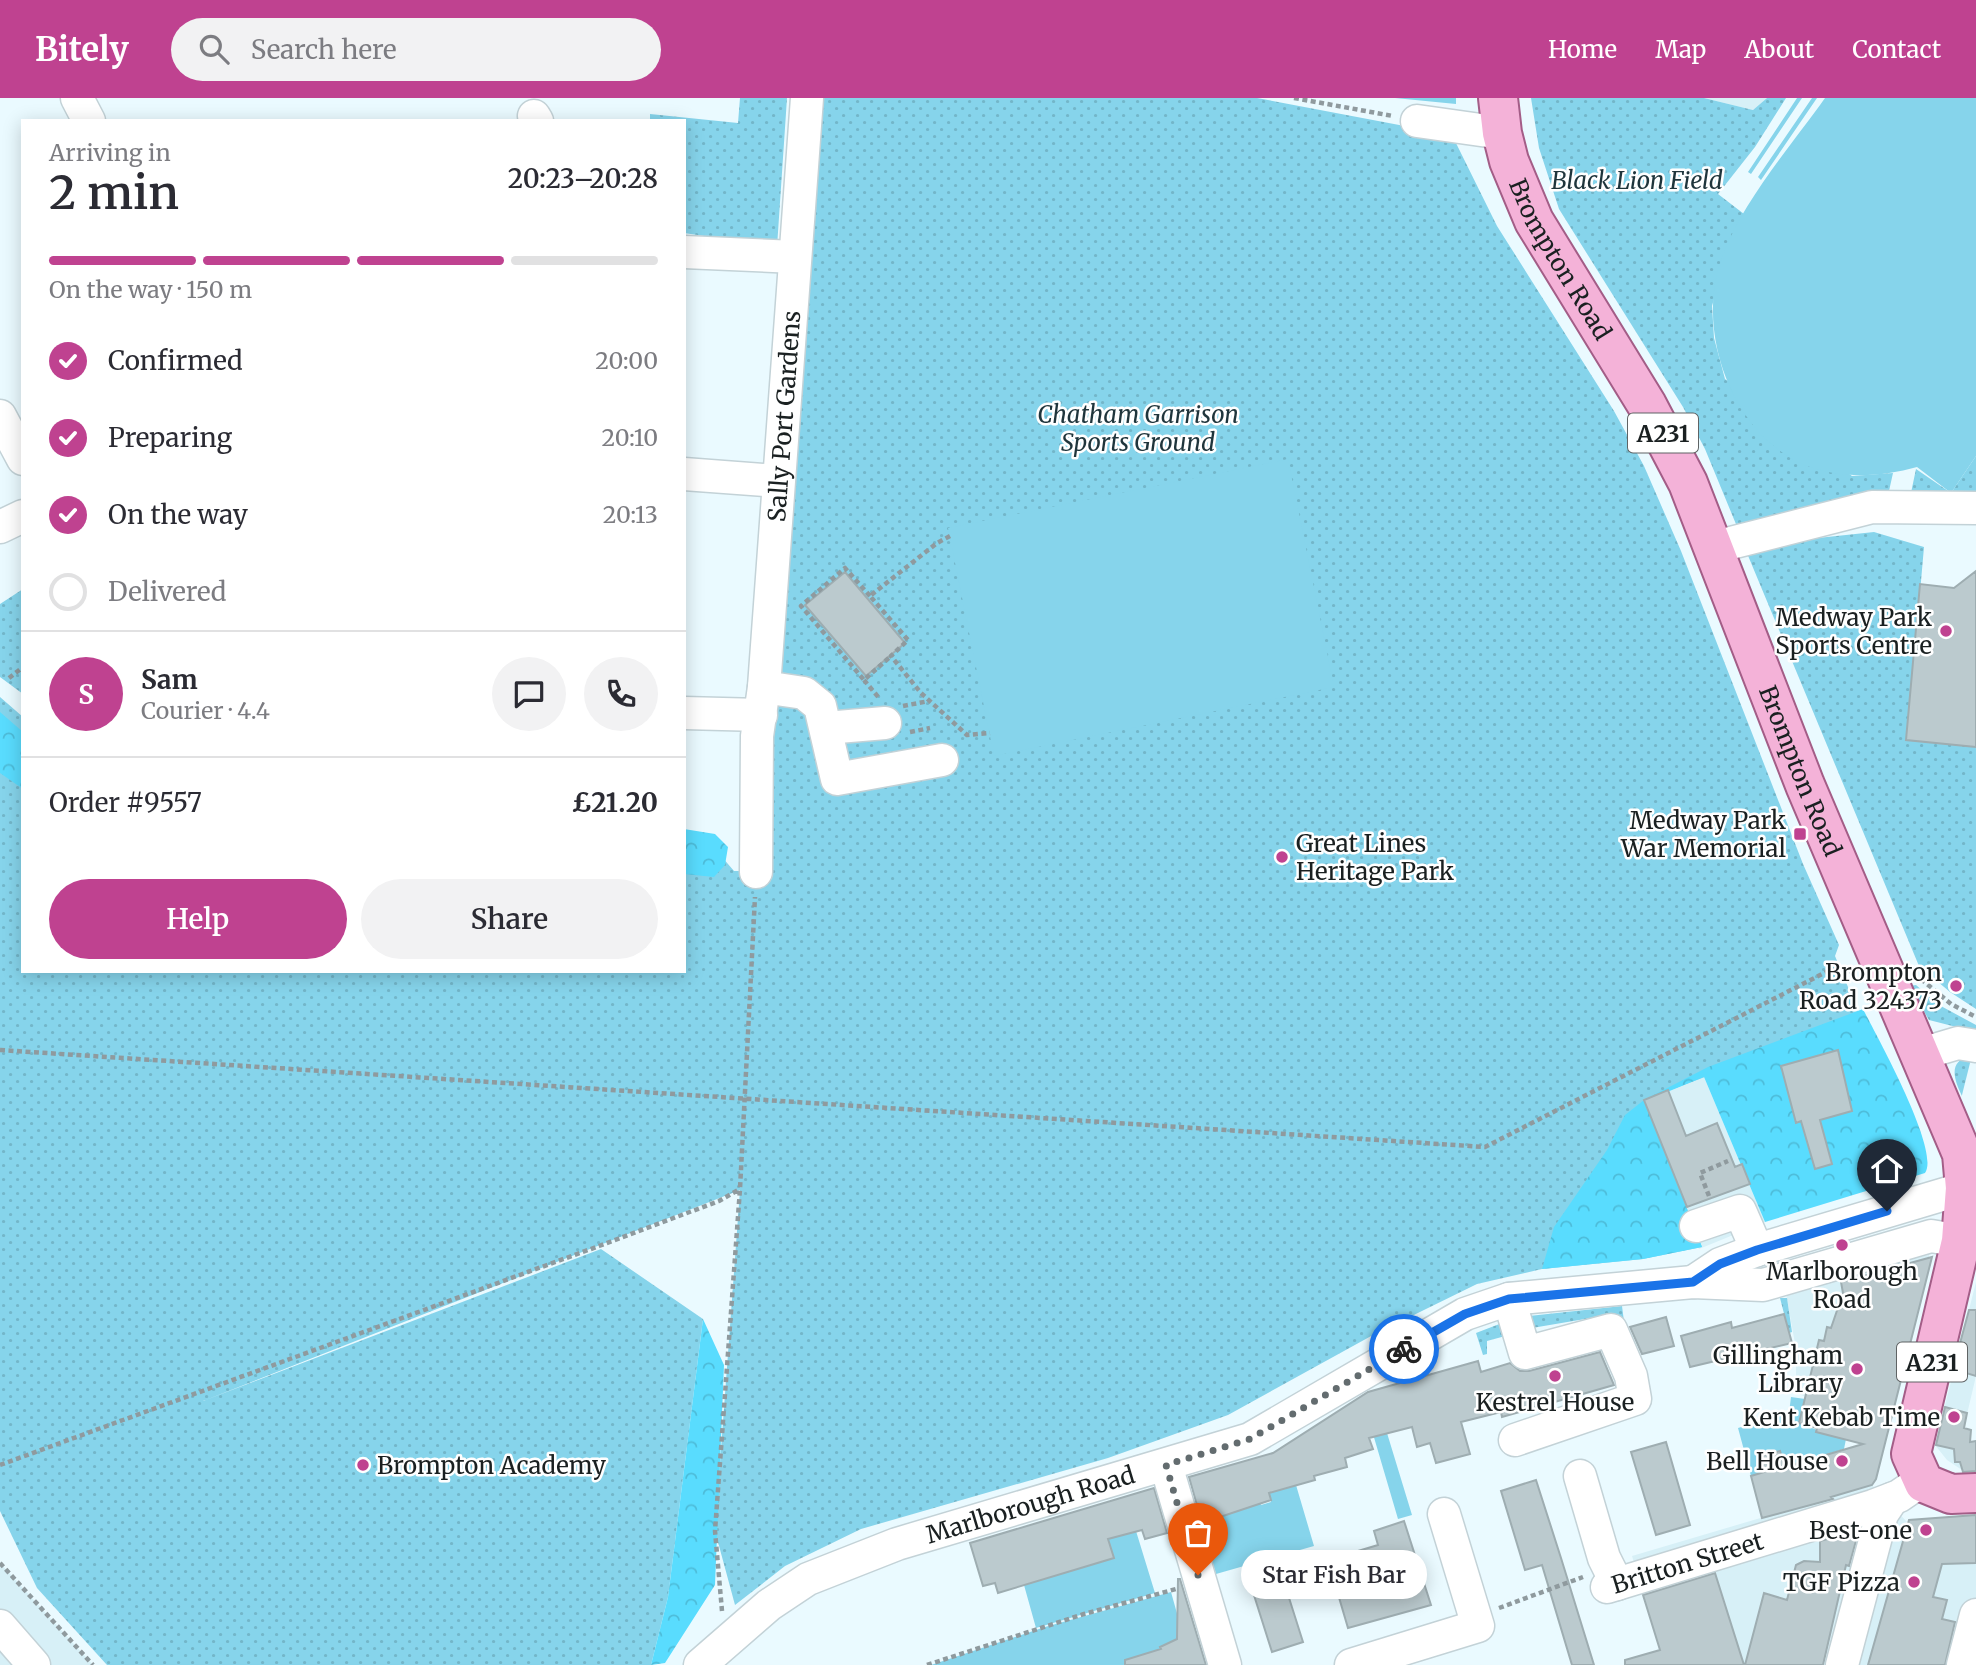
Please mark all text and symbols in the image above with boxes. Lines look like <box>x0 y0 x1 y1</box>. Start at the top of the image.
search box <box>171 18 661 81</box>
text: Bitely <box>35 29 129 70</box>
icon: search <box>195 30 233 68</box>
text: Search here <box>251 33 397 66</box>
text: Home <box>1548 34 1617 65</box>
text: Map <box>1655 34 1706 65</box>
text: About <box>1744 34 1814 65</box>
text: Contact <box>1852 34 1941 65</box>
text: Arriving in <box>49 138 171 167</box>
text: 20:23–20:28 <box>508 162 658 195</box>
text: 2 min <box>49 164 179 222</box>
park label: Black Lion Field <box>1551 165 1723 196</box>
street label: Brompton Road <box>1503 174 1619 345</box>
text: On the way · 150 m <box>49 275 252 304</box>
street label: Sally Port Gardens <box>761 309 807 523</box>
icon: check <box>49 342 87 380</box>
text: Confirmed <box>108 344 243 377</box>
text: 20:00 <box>595 346 658 375</box>
park label: Chatham Garrison Sports Ground <box>1037 399 1239 458</box>
road number: A231 <box>1628 414 1698 452</box>
icon: check <box>49 419 87 457</box>
text: Preparing <box>108 421 232 454</box>
text: 20:10 <box>601 423 658 452</box>
icon: check <box>49 496 87 534</box>
text: On the way <box>108 498 248 531</box>
text: 20:13 <box>603 500 658 529</box>
text: Delivered <box>108 575 227 608</box>
place label: Medway Park Sports Centre <box>1775 602 1933 661</box>
marker: Medway Park Sports Centre <box>1938 623 1954 639</box>
button: chat <box>492 657 566 731</box>
button: phone <box>584 657 658 731</box>
text: Sam <box>141 663 198 696</box>
text: S <box>78 678 94 711</box>
street label: Brompton Road <box>1752 681 1849 861</box>
text: Courier · 4.4 <box>141 696 270 725</box>
text: Order #9557 <box>49 786 202 819</box>
text: £21.20 <box>572 786 658 819</box>
place label: Medway Park War Memorial <box>1620 805 1787 864</box>
marker: Medway Park War Memorial <box>1792 826 1808 842</box>
place label: Great Lines Heritage Park <box>1296 828 1455 887</box>
marker: Great Lines Heritage Park <box>1274 849 1290 865</box>
button: Help <box>49 879 347 959</box>
button: Share <box>361 879 658 959</box>
place label: Brompton Road 324373 <box>1799 957 1942 1016</box>
marker: Brompton Road 324373 <box>1948 978 1964 994</box>
pin <box>1857 1139 1917 1211</box>
icon: home <box>1868 1150 1906 1188</box>
marker: Marlborough Road <box>1834 1237 1850 1253</box>
place label: Marlborough Road <box>1766 1256 1918 1315</box>
courier <box>1369 1314 1439 1384</box>
icon: bike <box>1385 1330 1423 1368</box>
place label: Gillingham Library <box>1713 1340 1843 1399</box>
road number: A231 <box>1897 1343 1967 1382</box>
marker: Gillingham Library <box>1849 1361 1865 1377</box>
marker: Kestrel House <box>1547 1368 1563 1384</box>
place label: Kestrel House <box>1476 1387 1634 1418</box>
place label: Kent Kebab Time <box>1743 1402 1940 1433</box>
marker: Kent Kebab Time <box>1946 1409 1962 1425</box>
place label: Bell House <box>1706 1446 1828 1477</box>
place label: Brompton Academy <box>377 1450 606 1481</box>
marker: Bell House <box>1834 1453 1850 1469</box>
marker: Brompton Academy <box>355 1457 371 1473</box>
street label: Marlborough Road <box>922 1459 1138 1550</box>
pin <box>1168 1503 1228 1575</box>
icon: bag <box>1179 1514 1217 1552</box>
place label: Best-one <box>1809 1515 1912 1546</box>
marker: Best-one <box>1918 1522 1934 1538</box>
street label: Britton Street <box>1608 1525 1768 1600</box>
callout: Star Fish Bar <box>1240 1550 1426 1600</box>
text: Star Fish Bar <box>1262 1560 1406 1589</box>
place label: TGF Pizza <box>1783 1567 1900 1598</box>
marker: TGF Pizza <box>1906 1574 1922 1590</box>

